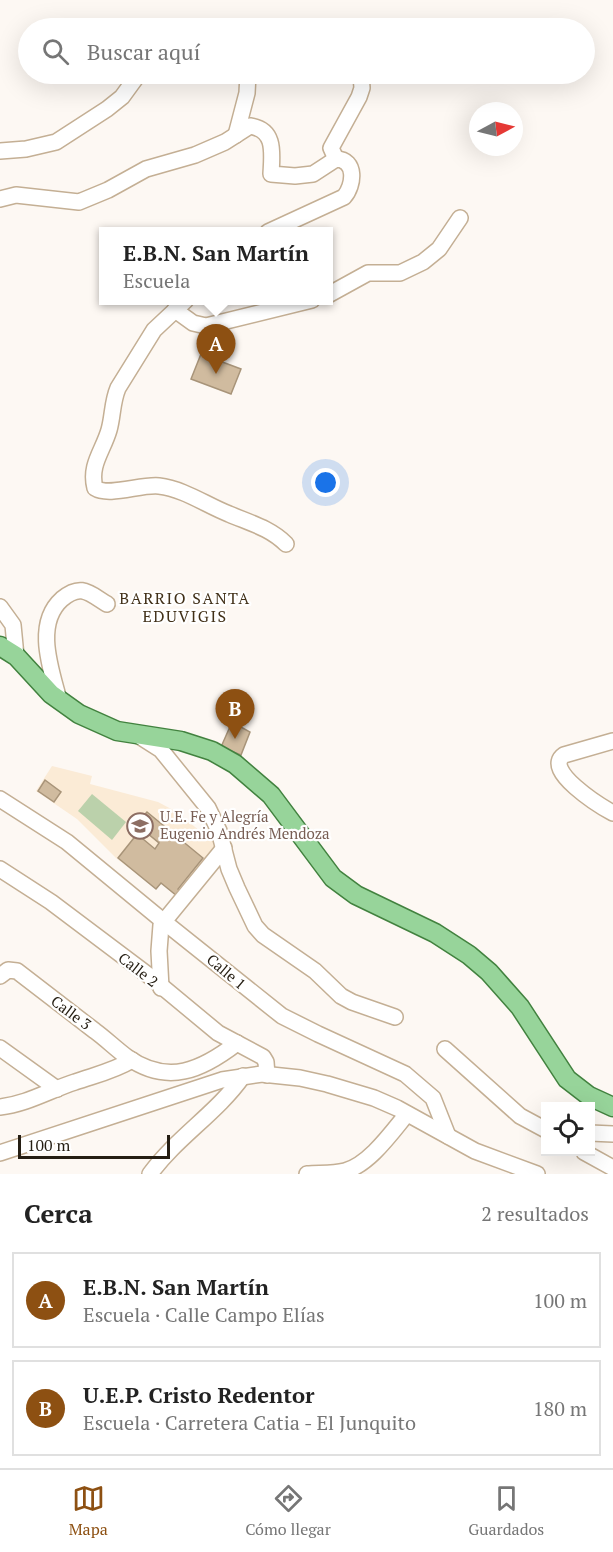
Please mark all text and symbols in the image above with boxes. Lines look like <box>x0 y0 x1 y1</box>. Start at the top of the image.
search box <box>18 18 595 84</box>
icon: search <box>39 35 72 68</box>
text: Buscar aquí <box>87 37 200 66</box>
north arrow <box>469 102 523 156</box>
popup <box>99 227 333 305</box>
text: E.B.N. San Martín <box>123 238 309 267</box>
text: Escuela <box>123 267 190 294</box>
pin: A <box>196 324 236 374</box>
your location <box>311 468 340 497</box>
district label: BARRIO SANTA EDUVIGIS <box>119 587 251 627</box>
pin: B <box>216 690 254 739</box>
place label: U.E. Fe y Alegría Eugenio Andrés Mendoza <box>160 806 330 843</box>
school or university icon: U.E. Fe y Alegría Eugenio Andrés Mendoza <box>125 811 155 841</box>
street label: Calle 2 <box>115 947 163 991</box>
street label: Calle 1 <box>203 949 250 994</box>
street label: Calle 3 <box>47 991 96 1034</box>
map controls <box>541 1102 595 1156</box>
button: locate <box>541 1102 595 1156</box>
scale bar <box>18 1132 170 1160</box>
text: 100 m <box>27 1134 70 1156</box>
text: Cerca <box>24 1196 93 1230</box>
text: 2 resultados <box>481 1200 589 1227</box>
text: E.B.N. San Martín <box>83 1272 269 1301</box>
text: A <box>38 1287 53 1314</box>
text: 100 m <box>533 1287 587 1314</box>
text: Escuela · Calle Campo Elías <box>83 1301 325 1328</box>
text: U.E.P. Cristo Redentor <box>83 1380 315 1409</box>
text: B <box>39 1395 52 1422</box>
text: 180 m <box>533 1395 587 1422</box>
text: Escuela · Carretera Catia - El Junquito <box>83 1409 416 1436</box>
tab: Mapa <box>69 1482 108 1540</box>
tab: Cómo llegar <box>245 1482 331 1540</box>
tab: Guardados <box>468 1482 544 1540</box>

